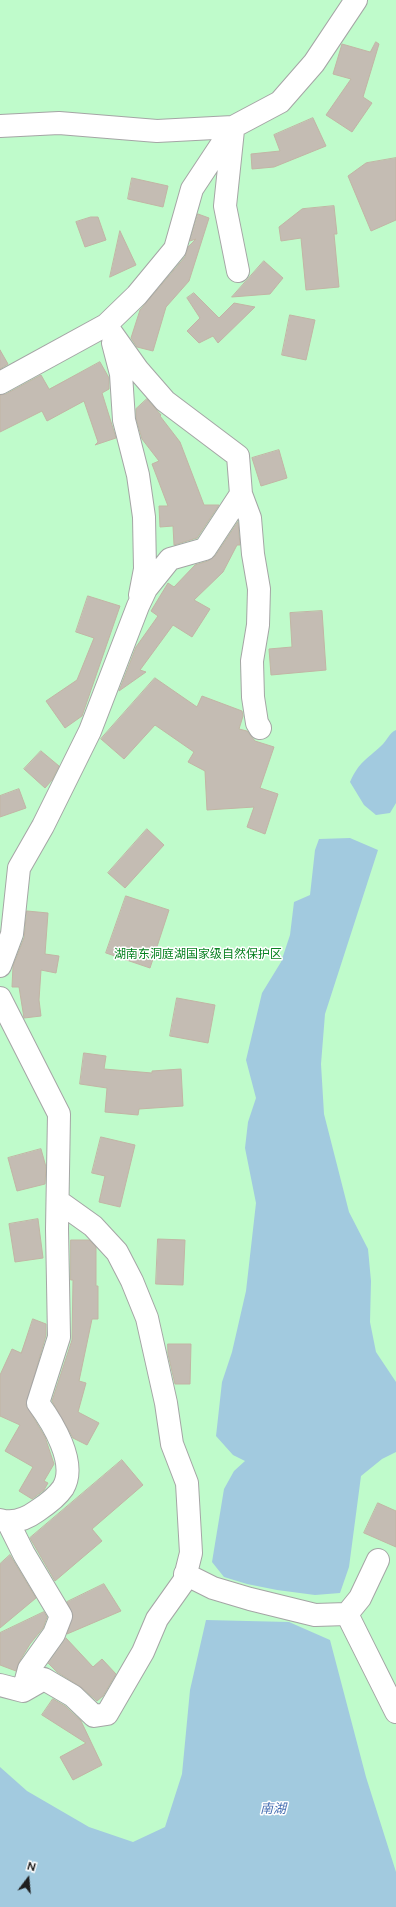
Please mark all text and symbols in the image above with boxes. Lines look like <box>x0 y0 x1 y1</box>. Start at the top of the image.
park label: 湖南东洞庭湖国家级自然保护区 <box>114 947 282 961</box>
water label: 南湖 <box>260 1801 286 1817</box>
north arrow <box>8 1859 48 1899</box>
text: N <box>26 1860 37 1874</box>

